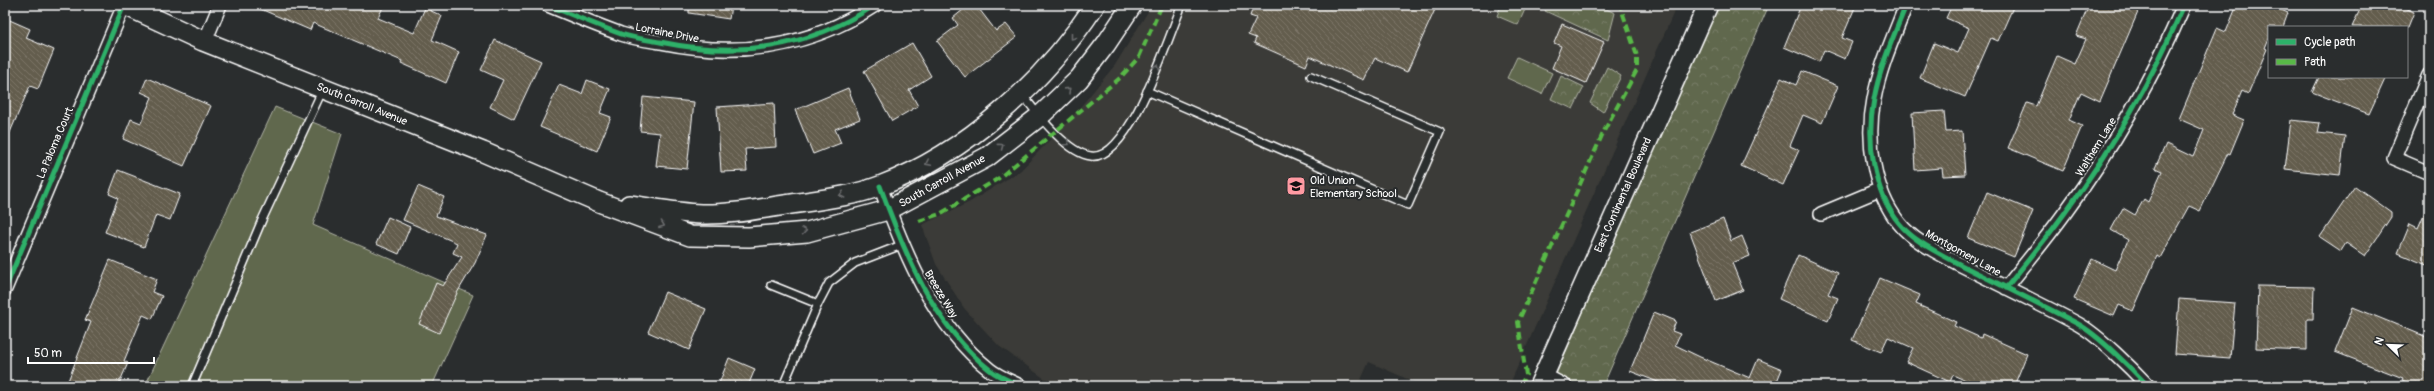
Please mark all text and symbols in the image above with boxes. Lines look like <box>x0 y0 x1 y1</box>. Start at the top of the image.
street label: Lorraine Drive <box>634 20 700 46</box>
legend <box>2268 26 2408 78</box>
one-way arrow <box>1070 33 1078 40</box>
text: Cycle path <box>2304 35 2356 50</box>
text: Path <box>2304 55 2326 70</box>
one-way arrow <box>1152 63 1160 71</box>
street label: South Carroll Avenue <box>315 80 410 128</box>
one-way arrow <box>1063 87 1071 94</box>
street label: La Paloma Court <box>34 105 76 181</box>
street label: Walthem Lane <box>2073 115 2120 179</box>
street label: East Continental Boulevard <box>1592 135 1654 255</box>
one-way arrow <box>1063 138 1070 146</box>
one-way arrow <box>997 144 1004 151</box>
street label: South Carroll Avenue <box>897 152 988 210</box>
one-way arrow <box>924 158 932 166</box>
place label: Old Union Elementary School <box>1310 174 1397 200</box>
school or university icon: Old Union Elementary School <box>1285 175 1307 197</box>
one-way arrow <box>839 190 845 198</box>
one-way arrow <box>659 221 666 229</box>
one-way arrow <box>801 227 808 236</box>
street label: Montgomery Lane <box>1923 227 2003 279</box>
street label: Breeze Way <box>922 268 961 321</box>
north arrow <box>2368 325 2408 365</box>
text: N <box>2372 335 2387 347</box>
scale bar <box>28 339 154 365</box>
text: 50 m <box>34 346 62 361</box>

